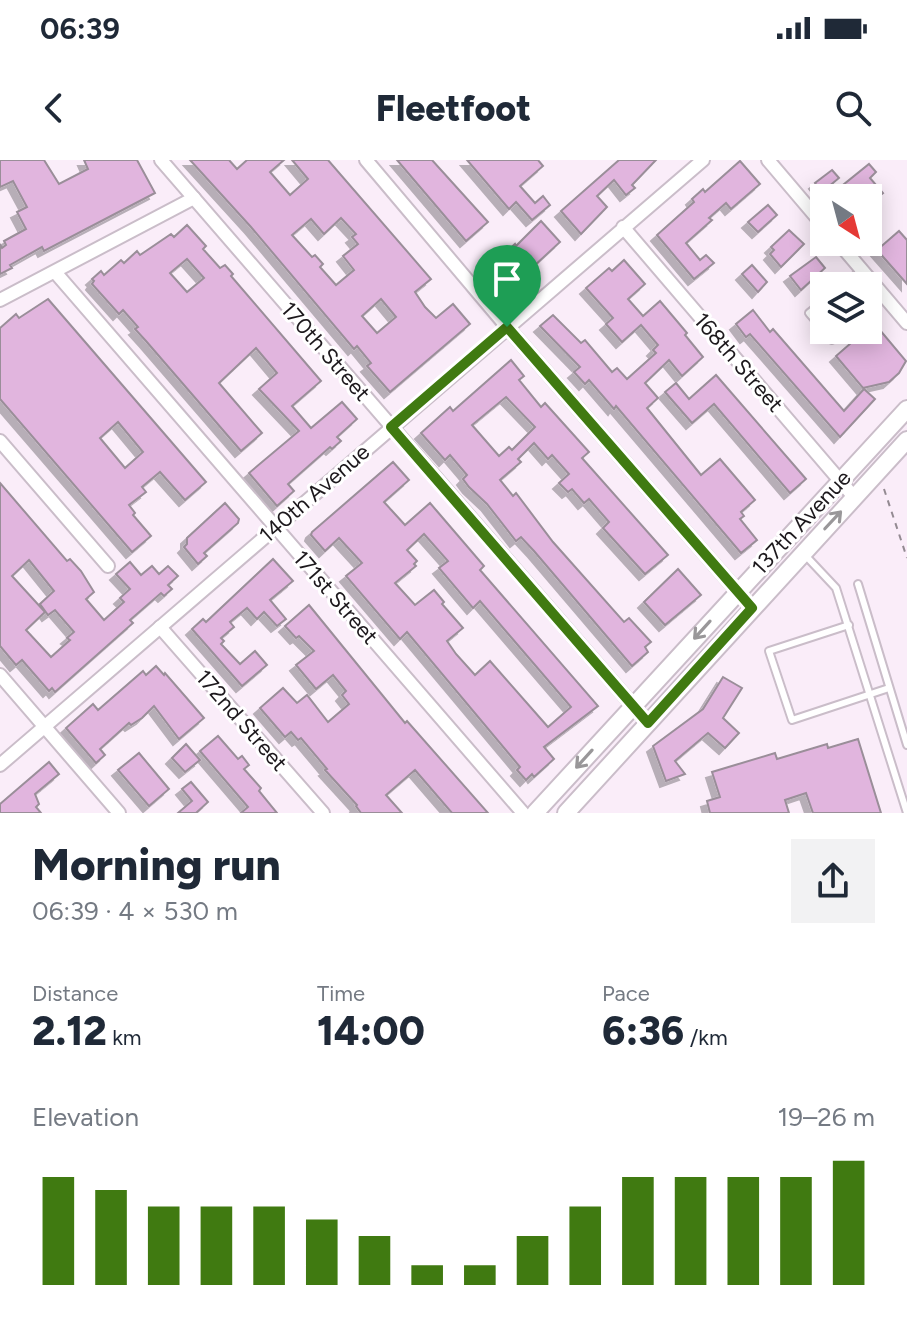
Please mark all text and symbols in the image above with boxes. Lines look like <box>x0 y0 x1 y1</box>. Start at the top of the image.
text: 06:39 <box>40 10 120 47</box>
icon: back <box>32 86 76 130</box>
icon: search <box>831 86 875 130</box>
text: Fleetfoot <box>376 87 531 130</box>
north arrow <box>810 184 882 256</box>
map controls <box>810 184 882 344</box>
pin <box>473 245 541 327</box>
icon: arrive <box>485 257 529 301</box>
button: layers <box>810 272 882 344</box>
street label: 170th Street <box>275 296 376 406</box>
street label: 168th Street <box>688 307 789 417</box>
street label: 140th Avenue <box>254 438 375 549</box>
street label: 137th Avenue <box>746 464 857 580</box>
one-way arrow <box>823 510 842 530</box>
street label: 171st Street <box>288 545 384 650</box>
one-way arrow <box>692 620 711 640</box>
street label: 172nd Street <box>190 664 293 777</box>
one-way arrow <box>575 749 593 769</box>
text: Morning run <box>32 838 281 891</box>
button: share <box>791 839 875 923</box>
text: 06:39 · 4 × 530 m <box>32 895 238 927</box>
text: Distance <box>32 980 118 1007</box>
text: Time <box>317 980 365 1007</box>
text: Pace <box>602 980 650 1007</box>
text: 2.12 <box>32 1007 107 1055</box>
text: 14:00 <box>317 1007 425 1055</box>
text: 6:36 <box>602 1007 684 1055</box>
text: km <box>107 1024 142 1051</box>
text: /km <box>684 1024 728 1051</box>
text: Elevation <box>32 1101 139 1133</box>
text: 19–26 m <box>777 1101 875 1133</box>

